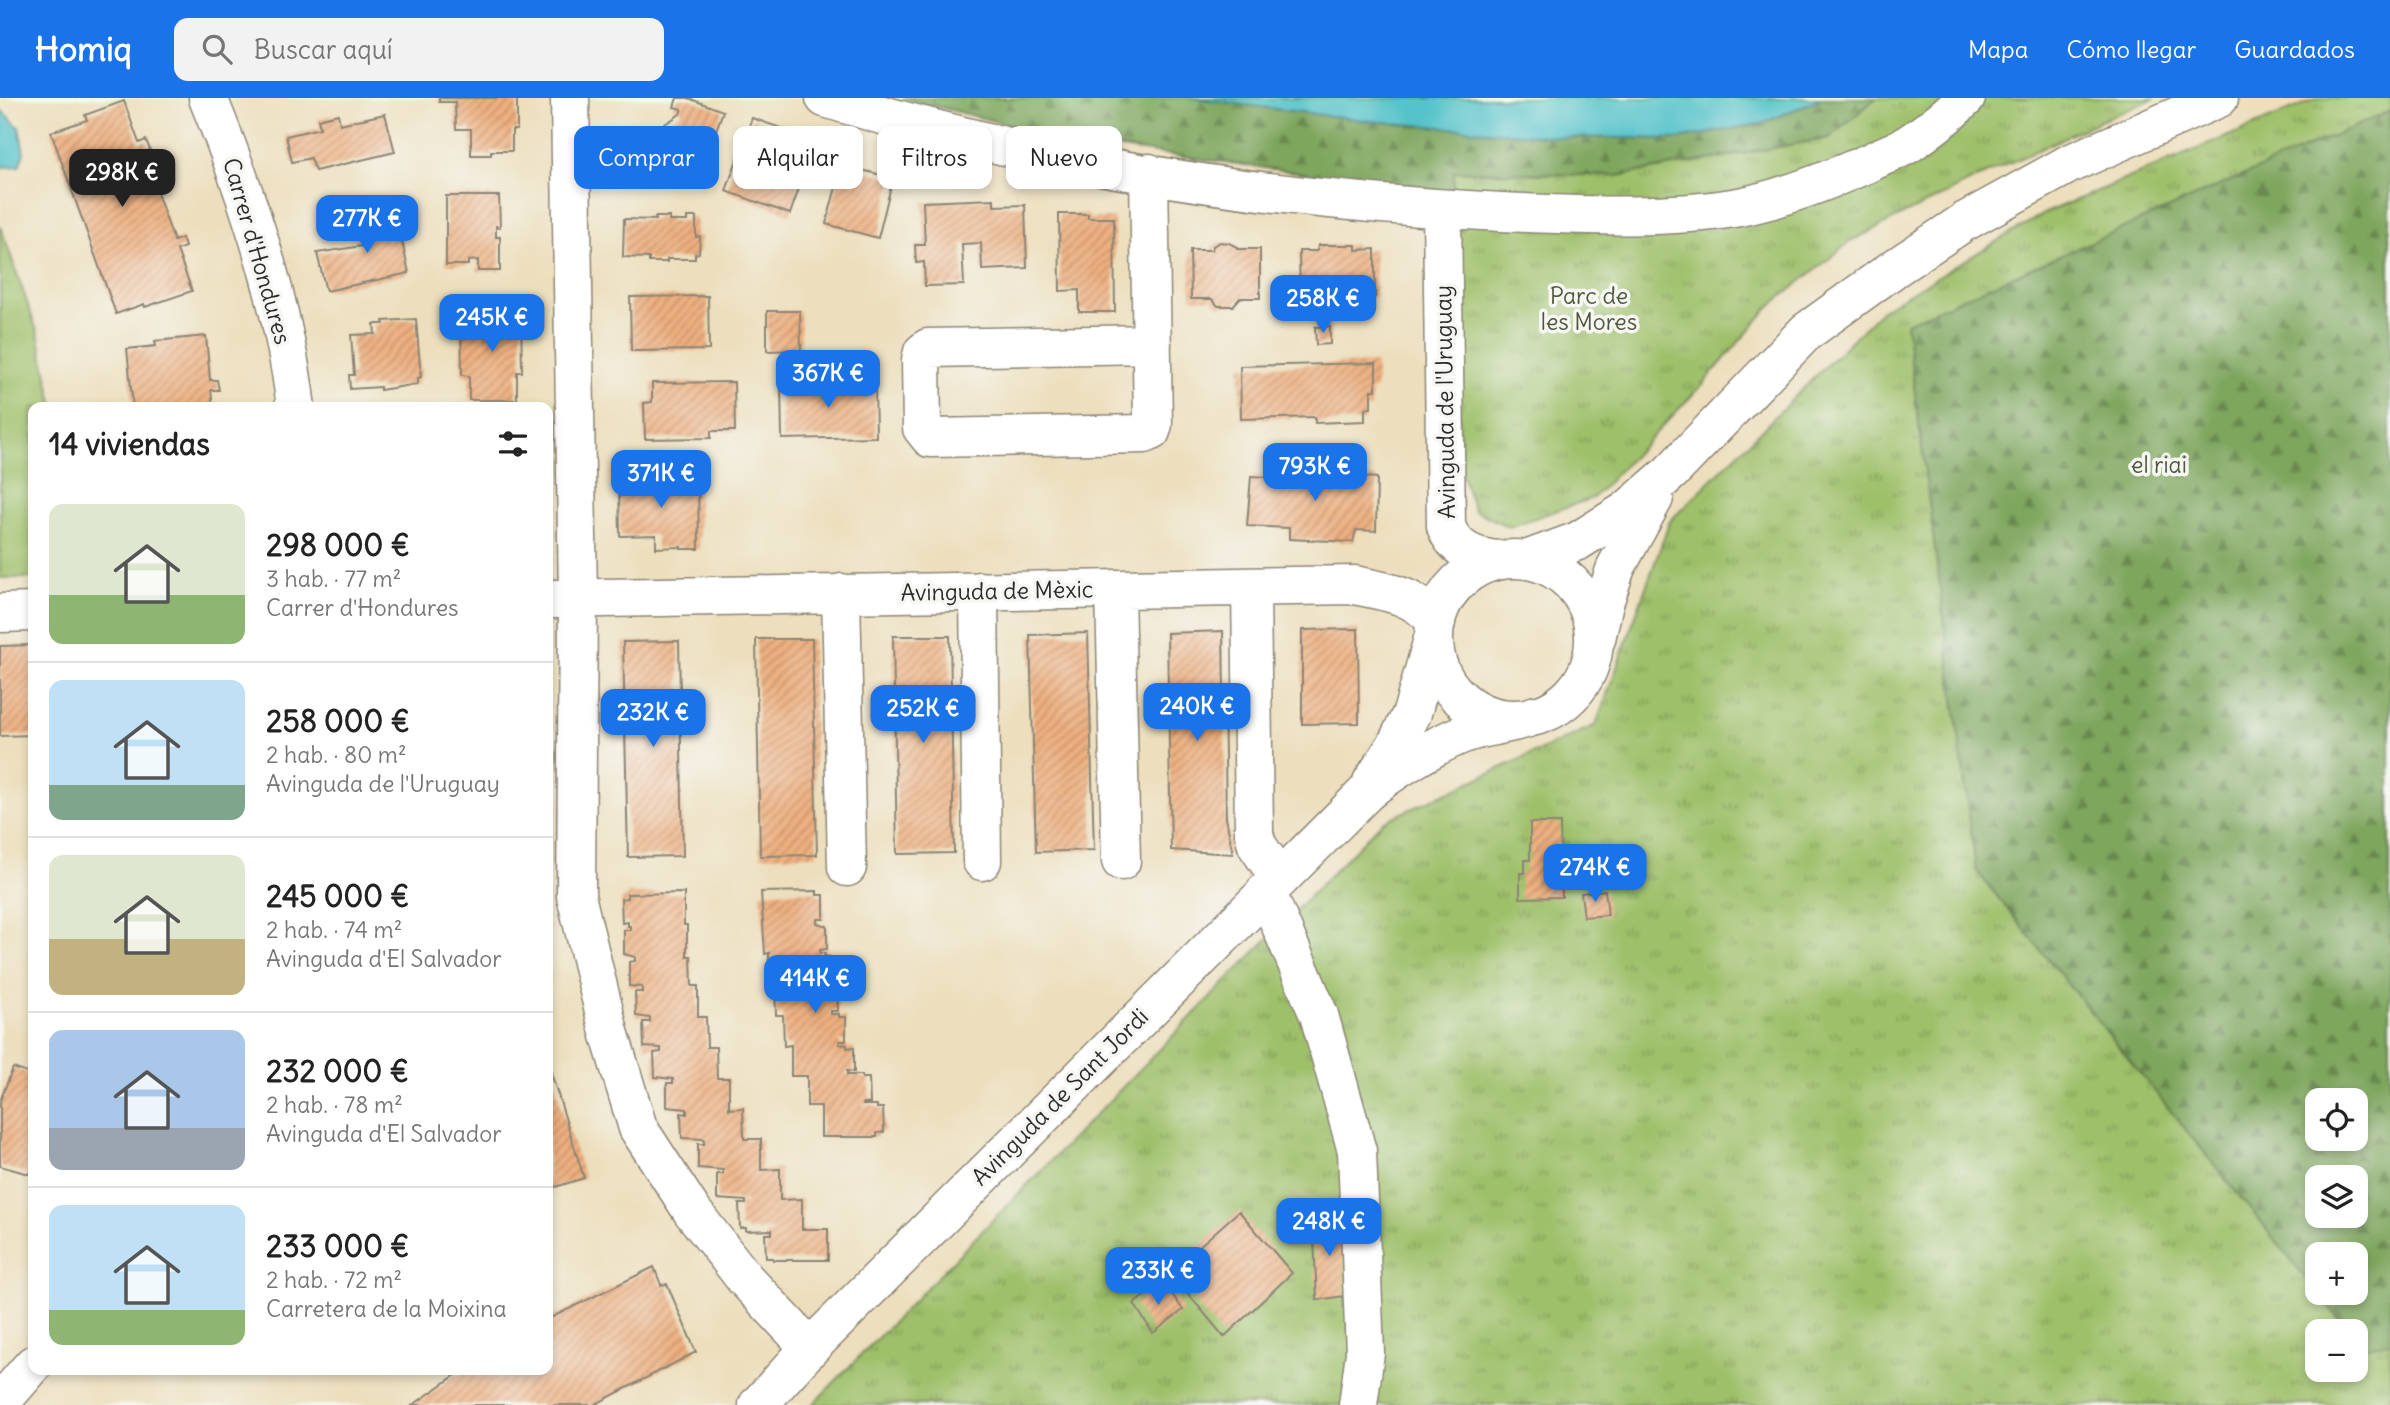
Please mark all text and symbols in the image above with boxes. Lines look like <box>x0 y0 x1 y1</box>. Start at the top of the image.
search box <box>174 18 664 81</box>
text: Homiq <box>35 28 132 70</box>
icon: search <box>198 30 236 68</box>
text: Buscar aquí <box>254 33 393 66</box>
text: Mapa <box>1968 34 2028 64</box>
text: Cómo llegar <box>2066 34 2196 64</box>
text: Guardados <box>2234 34 2355 64</box>
chip: Comprar <box>574 126 719 189</box>
chip: Alquilar <box>733 126 863 189</box>
chip: Filtros <box>877 126 992 189</box>
chip: Nuevo <box>1006 126 1122 189</box>
pin: 298K € <box>65 150 179 209</box>
street label: Carrer d'Hondures <box>217 154 298 347</box>
text: 298K € <box>85 157 159 186</box>
pin: 277K € <box>310 195 424 255</box>
text: 277K € <box>332 203 402 232</box>
pin: 258K € <box>1266 275 1380 335</box>
park label: Parc de les Mores <box>1541 281 1637 336</box>
text: 258K € <box>1286 283 1360 312</box>
street label: Avinguda de l'Uruguay <box>1428 285 1461 519</box>
pin: 245K € <box>435 294 549 354</box>
text: 245K € <box>455 302 529 331</box>
pin: 367K € <box>771 350 885 410</box>
text: 367K € <box>792 358 864 387</box>
text: 14 viviendas <box>49 425 210 463</box>
icon: filters <box>494 425 532 463</box>
pin: 793K € <box>1258 444 1372 503</box>
pin: 371K € <box>604 450 718 510</box>
park label: el riai <box>2131 450 2187 479</box>
text: 793K € <box>1279 451 1351 480</box>
text: 371K € <box>627 458 695 487</box>
text: 298 000 € <box>266 526 410 564</box>
icon: home <box>105 532 189 616</box>
text: 3 hab. · 77 m² <box>266 564 401 593</box>
street label: Avinguda de Mèxic <box>900 574 1094 607</box>
text: Carrer d'Hondures <box>266 593 459 622</box>
pin: 240K € <box>1140 684 1254 743</box>
pin: 252K € <box>866 686 980 745</box>
pin: 232K € <box>596 690 710 749</box>
text: 240K € <box>1159 691 1235 720</box>
text: 252K € <box>887 693 959 722</box>
text: 232K € <box>617 697 689 726</box>
text: 258 000 € <box>266 702 410 740</box>
icon: home <box>105 708 189 792</box>
text: 2 hab. · 80 m² <box>266 740 407 769</box>
text: Avinguda de l'Uruguay <box>266 769 500 798</box>
pin: 274K € <box>1538 844 1652 904</box>
text: 274K € <box>1559 852 1631 881</box>
text: 245 000 € <box>266 877 409 915</box>
icon: home <box>105 883 189 967</box>
text: 2 hab. · 74 m² <box>266 915 402 944</box>
text: Avinguda d'El Salvador <box>266 944 502 973</box>
pin: 414K € <box>758 956 872 1015</box>
text: 414K € <box>780 963 850 992</box>
street label: Avinguda de Sant Jordi <box>965 1002 1154 1191</box>
text: 232 000 € <box>266 1052 409 1090</box>
icon: home <box>105 1058 189 1142</box>
map controls <box>2305 1088 2368 1382</box>
button: locate <box>2305 1088 2368 1151</box>
text: 2 hab. · 78 m² <box>266 1090 403 1119</box>
text: Avinguda d'El Salvador <box>266 1119 502 1148</box>
button: layers <box>2305 1165 2368 1228</box>
pin: 248K € <box>1272 1198 1386 1258</box>
text: 248K € <box>1292 1206 1366 1235</box>
text: 233 000 € <box>266 1227 409 1265</box>
icon: home <box>105 1233 189 1317</box>
button: + <box>2305 1242 2368 1305</box>
pin: 233K € <box>1101 1248 1215 1307</box>
text: 233K € <box>1121 1255 1195 1284</box>
text: 2 hab. · 72 m² <box>266 1265 402 1294</box>
text: Carretera de la Moixina <box>266 1294 507 1323</box>
button: − <box>2305 1319 2368 1382</box>

